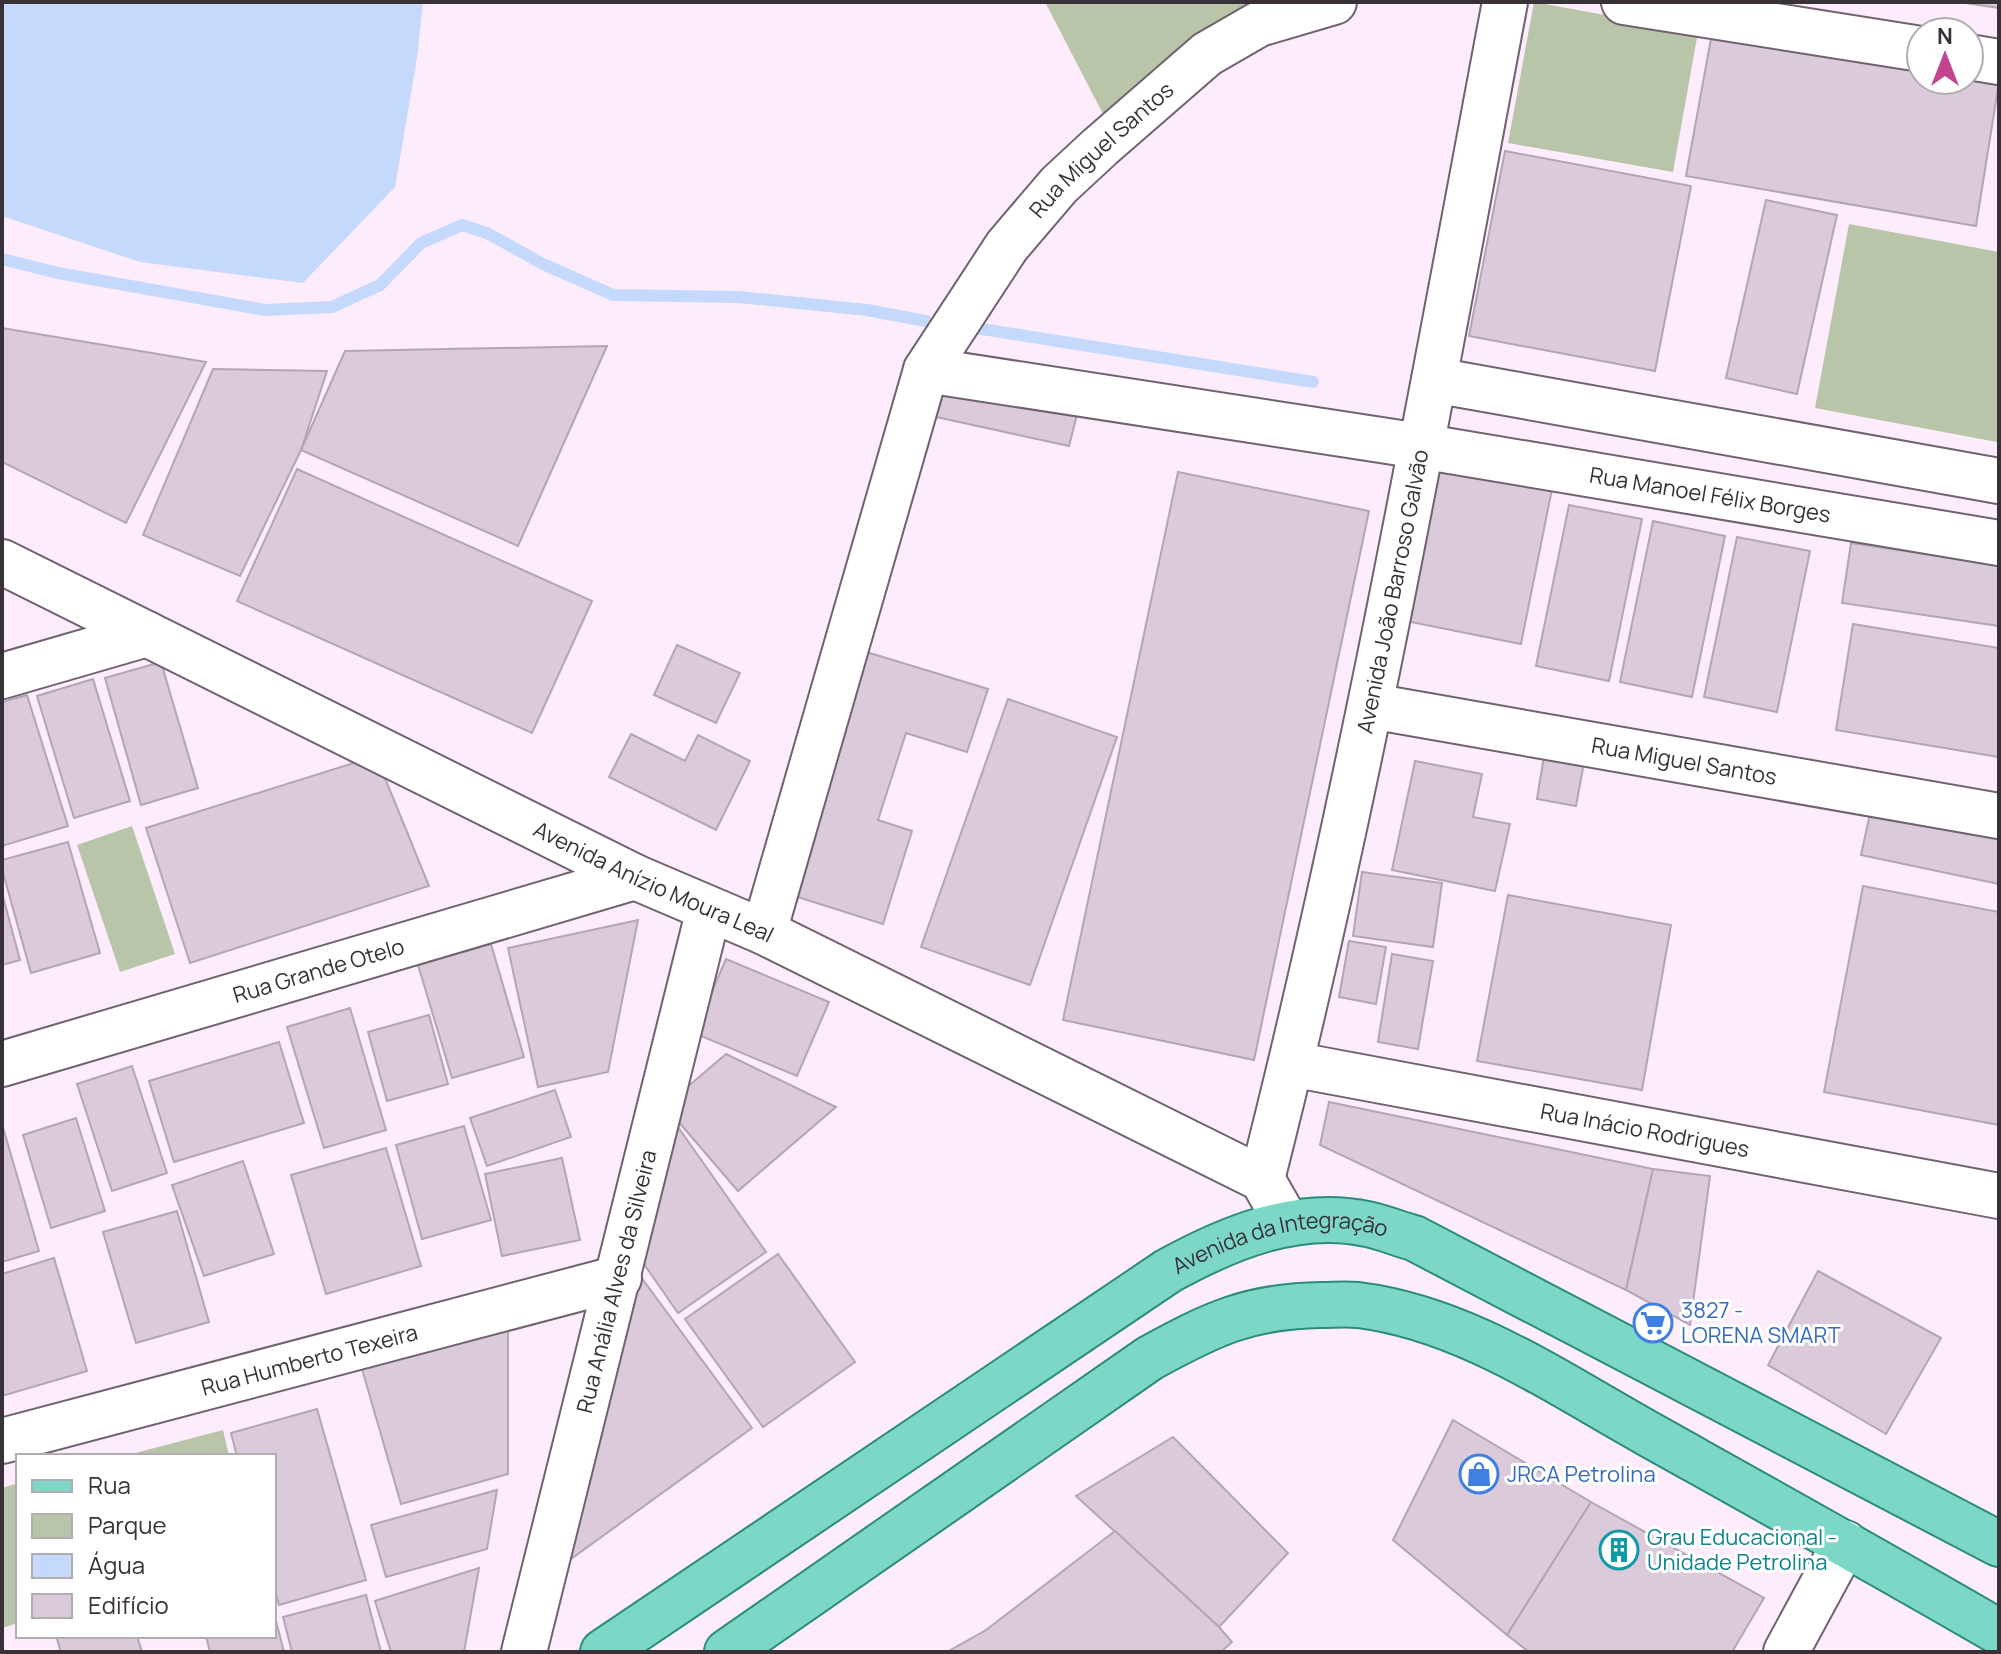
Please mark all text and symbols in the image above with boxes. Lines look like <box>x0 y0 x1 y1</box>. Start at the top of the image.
north arrow <box>1905 16 1985 96</box>
text: N <box>1937 21 1953 51</box>
street label: Rua Miguel Santos <box>1022 75 1180 224</box>
street label: Avenida João Barroso Galvão <box>1349 447 1435 736</box>
street label: Rua Manoel Félix Borges <box>1587 460 1833 530</box>
street label: Rua Miguel Santos <box>1589 730 1779 792</box>
street label: Avenida Anízio Moura Leal <box>529 814 779 949</box>
street label: Rua Grande Otelo <box>229 931 408 1010</box>
street label: Rua Inácio Rodrigues <box>1538 1096 1752 1164</box>
street label: Rua Anália Alves da Silveira <box>569 1146 664 1416</box>
street label: Avenida da Integração <box>1167 1205 1392 1281</box>
place label: 3827 - LORENA SMART <box>1681 1295 1841 1350</box>
supermarket icon: 3827 - LORENA SMART <box>1632 1302 1674 1344</box>
street label: Rua Humberto Texeira <box>198 1317 421 1403</box>
shop icon: JRCA Petrolina <box>1458 1453 1500 1495</box>
legend <box>16 1454 276 1638</box>
place label: JRCA Petrolina <box>1507 1459 1656 1489</box>
text: Rua <box>88 1468 131 1501</box>
text: Parque <box>88 1508 166 1541</box>
place label: Grau Educacional - Unidade Petrolina <box>1647 1522 1837 1577</box>
building icon: Grau Educacional - Unidade Petrolina <box>1598 1529 1640 1571</box>
text: Água <box>88 1548 145 1581</box>
text: Edifício <box>88 1588 169 1621</box>

